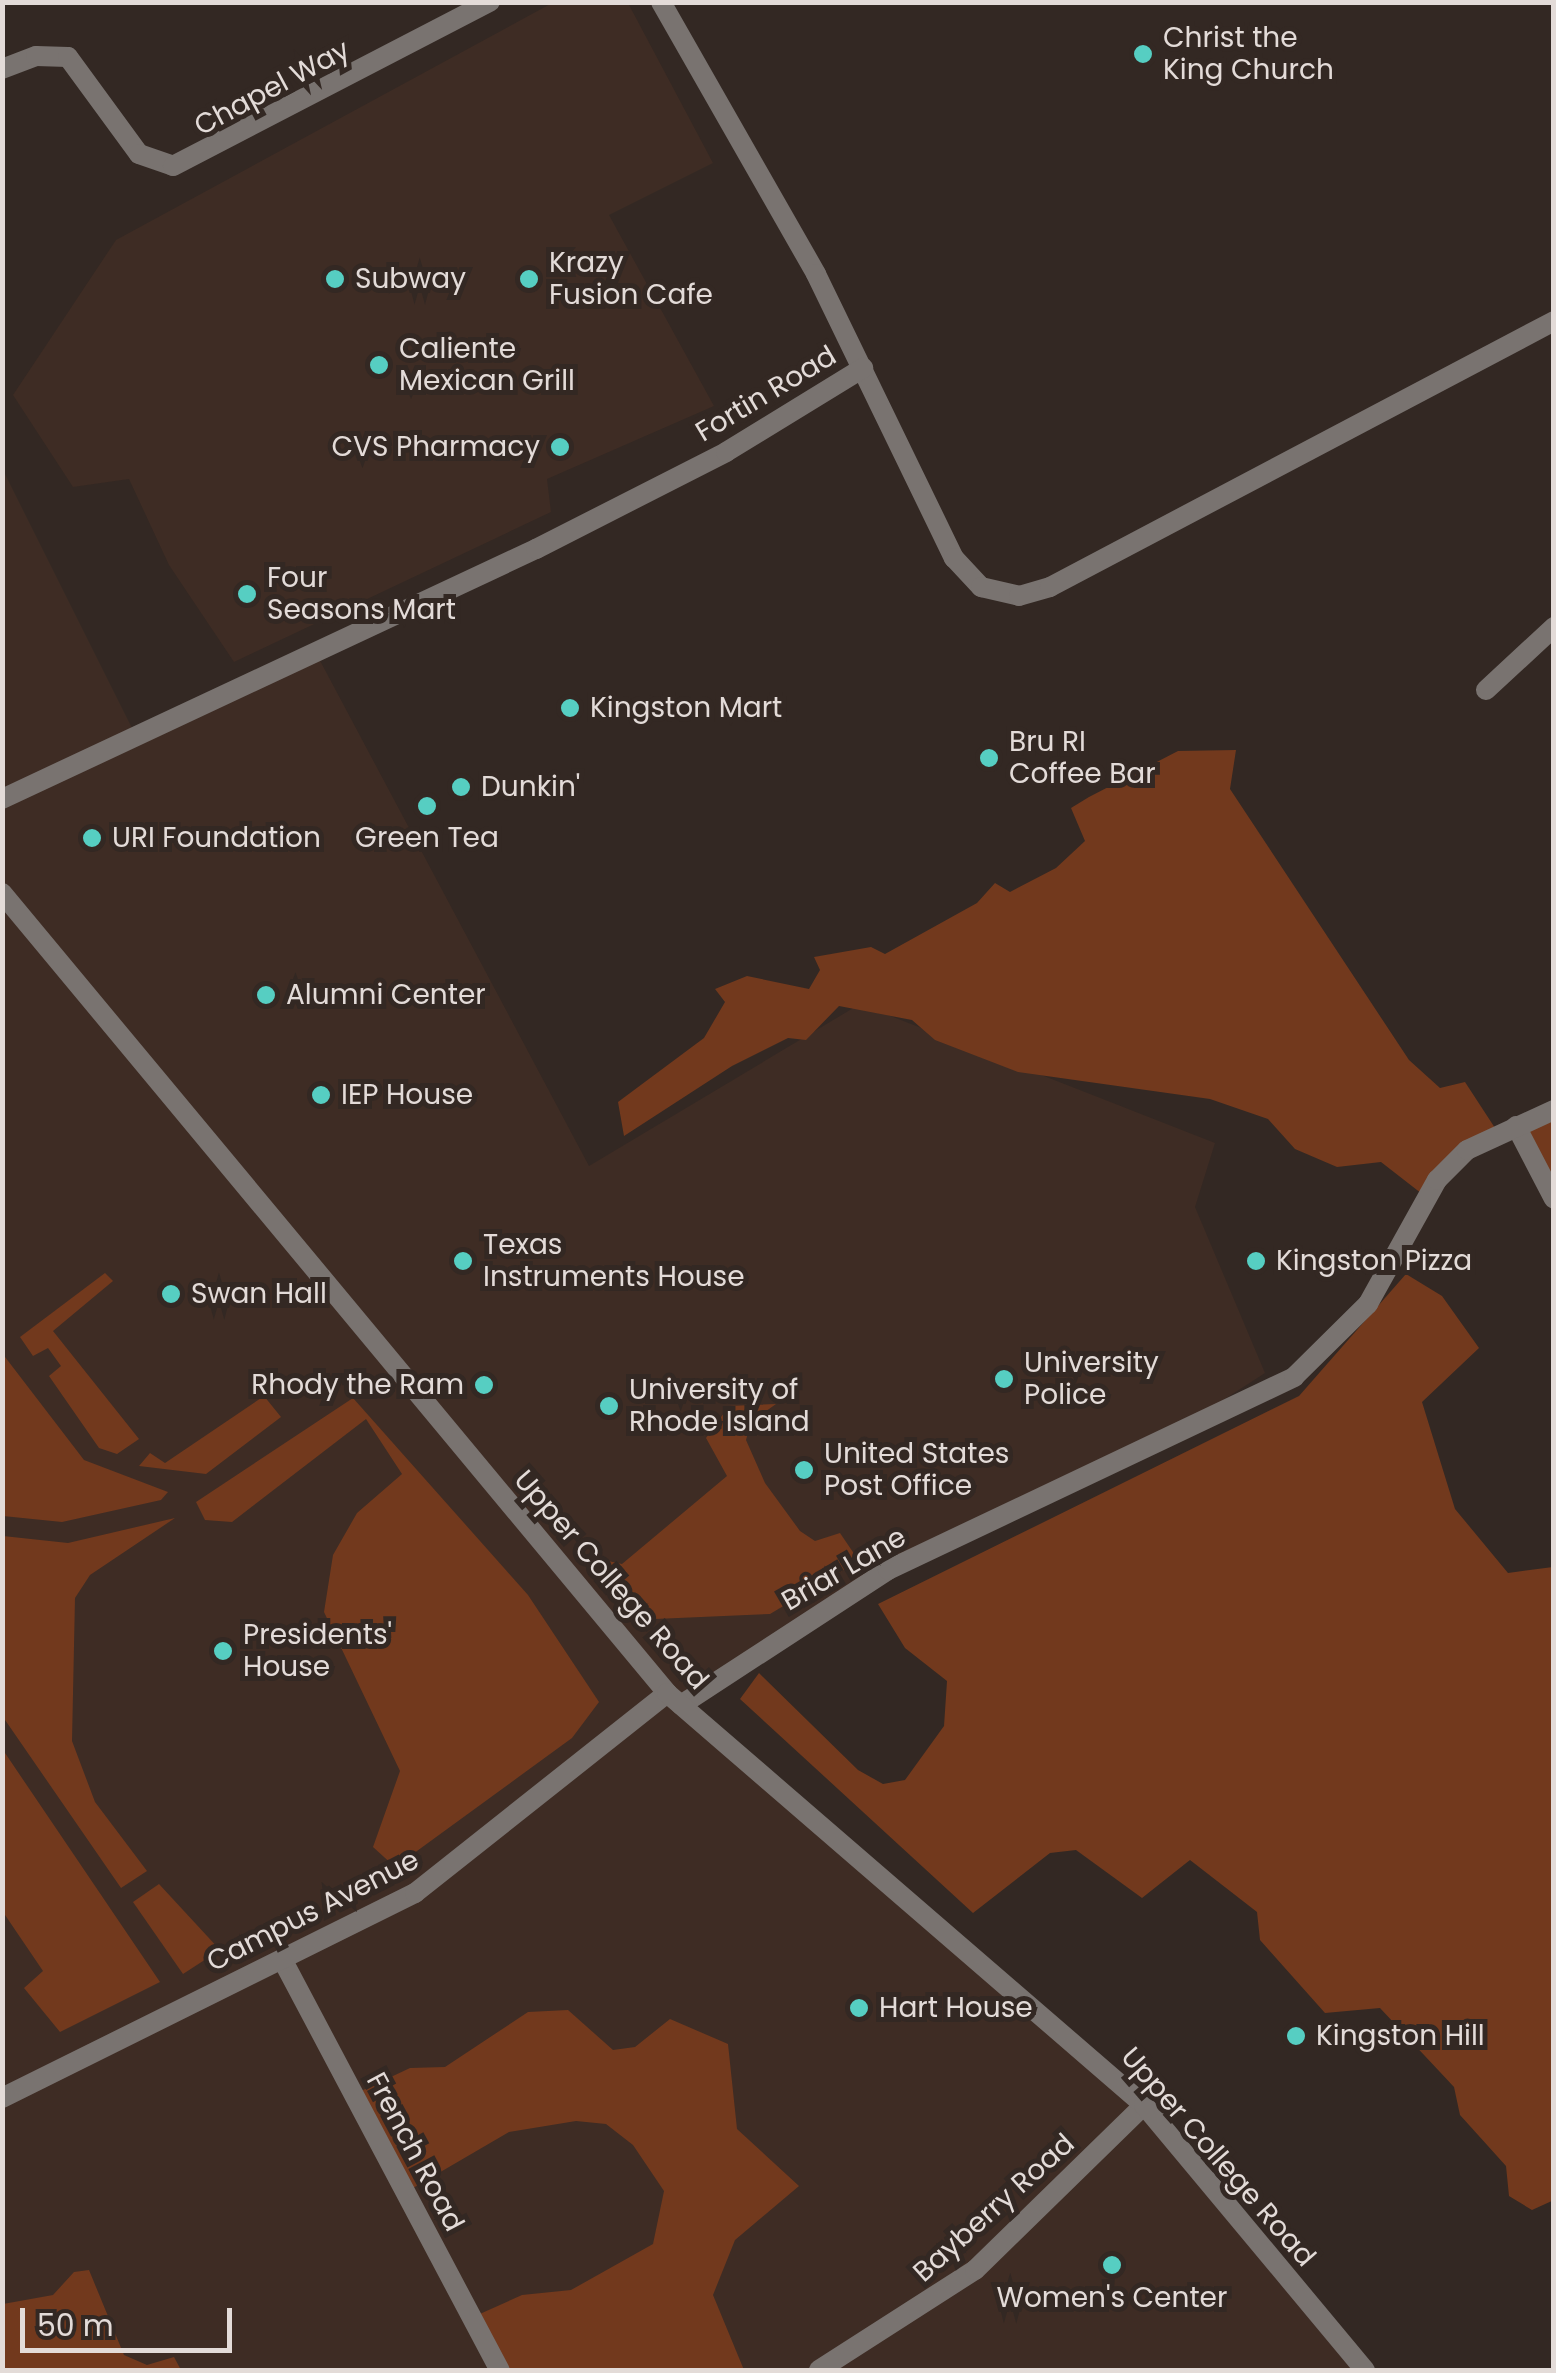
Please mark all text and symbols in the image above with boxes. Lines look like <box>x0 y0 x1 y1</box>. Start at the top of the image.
place label: Christ the King Church <box>1163 21 1334 87</box>
street label: Chapel Way <box>189 33 355 143</box>
marker: Christ the King Church <box>1132 43 1154 65</box>
place label: Krazy Fusion Cafe <box>549 246 713 312</box>
place label: Subway <box>355 262 466 296</box>
marker: Subway <box>324 268 346 290</box>
marker: Krazy Fusion Cafe <box>518 268 540 290</box>
place label: Caliente Mexican Grill <box>399 332 575 398</box>
street label: Fortin Road <box>690 339 842 449</box>
marker: Caliente Mexican Grill <box>368 354 390 376</box>
place label: CVS Pharmacy <box>332 430 540 464</box>
marker: CVS Pharmacy <box>549 436 571 458</box>
place label: Four Seasons Mart <box>267 561 456 627</box>
marker: Four Seasons Mart <box>236 583 258 605</box>
place label: Kingston Mart <box>590 691 782 725</box>
marker: Kingston Mart <box>559 697 581 719</box>
place label: Bru RI Coffee Bar <box>1009 725 1156 791</box>
marker: Bru RI Coffee Bar <box>978 747 1000 769</box>
place label: Dunkin' <box>481 770 580 804</box>
marker: Dunkin' <box>450 776 472 798</box>
marker: Green Tea <box>416 795 438 817</box>
place label: URI Foundation <box>112 821 321 855</box>
place label: Green Tea <box>355 821 499 855</box>
marker: URI Foundation <box>81 827 103 849</box>
place label: Alumni Center <box>286 978 486 1012</box>
marker: Alumni Center <box>255 984 277 1006</box>
place label: IEP House <box>341 1078 473 1112</box>
marker: IEP House <box>310 1084 332 1106</box>
place label: Texas Instruments House <box>483 1228 745 1294</box>
place label: Kingston Pizza <box>1276 1244 1472 1278</box>
marker: Texas Instruments House <box>452 1250 474 1272</box>
marker: Kingston Pizza <box>1245 1250 1267 1272</box>
place label: Swan Hall <box>191 1277 327 1311</box>
marker: Swan Hall <box>160 1283 182 1305</box>
place label: University Police <box>1024 1346 1159 1412</box>
place label: Rhody the Ram <box>251 1368 464 1402</box>
marker: University Police <box>993 1368 1015 1390</box>
place label: University of Rhode Island <box>629 1373 810 1439</box>
marker: Rhody the Ram <box>473 1374 495 1396</box>
marker: University of Rhode Island <box>598 1395 620 1417</box>
place label: United States Post Office <box>824 1437 1009 1503</box>
marker: United States Post Office <box>793 1459 815 1481</box>
street label: Upper College Road <box>507 1464 715 1696</box>
street label: Briar Lane <box>776 1520 912 1618</box>
place label: Presidents' House <box>243 1618 392 1684</box>
marker: Presidents' House <box>212 1640 234 1662</box>
street label: Campus Avenue <box>201 1843 425 1979</box>
place label: Hart House <box>879 1991 1033 2025</box>
marker: Hart House <box>848 1997 870 2019</box>
place label: Kingston Hill <box>1316 2019 1485 2053</box>
marker: Kingston Hill <box>1285 2025 1307 2047</box>
street label: Upper College Road <box>1114 2041 1322 2273</box>
street label: French Road <box>359 2067 471 2237</box>
street label: Bayberry Road <box>907 2127 1081 2289</box>
marker: Women's Center <box>1101 2254 1123 2276</box>
place label: Women's Center <box>997 2281 1227 2315</box>
scale bar <box>25 2288 238 2350</box>
text: 50 m <box>37 2304 114 2347</box>

